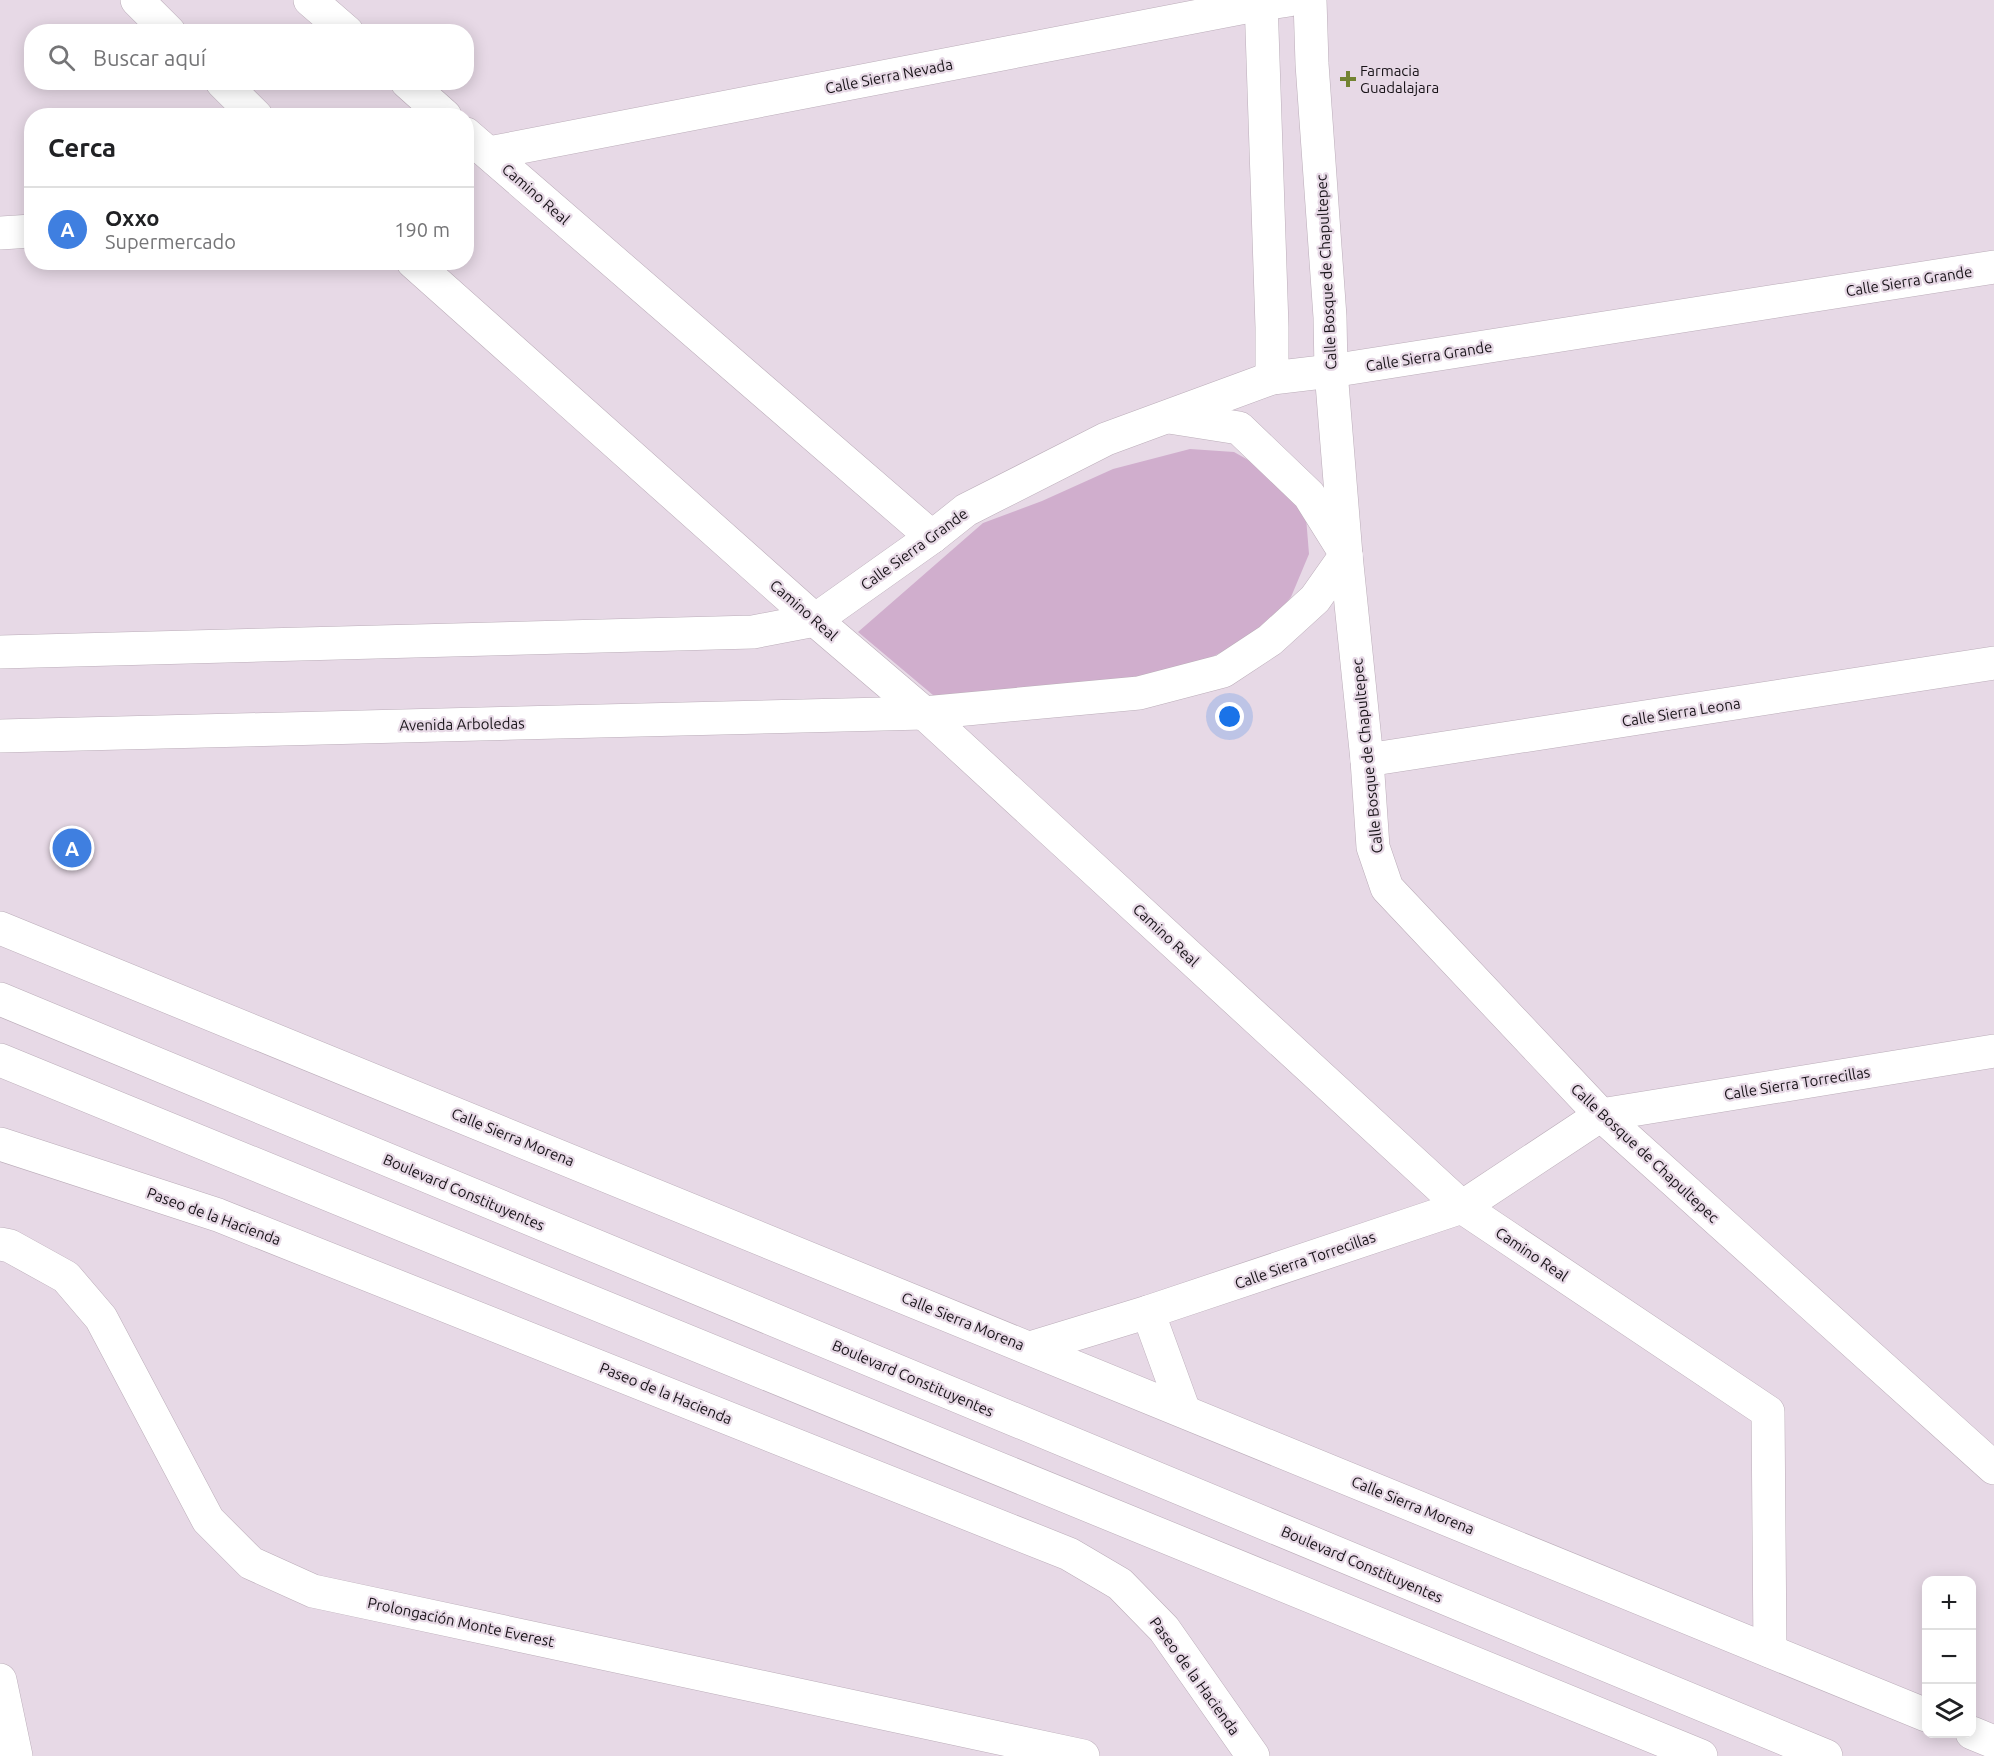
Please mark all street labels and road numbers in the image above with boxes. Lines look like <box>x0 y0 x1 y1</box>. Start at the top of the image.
street label: Calle Sierra Nevada <box>824 55 954 97</box>
street label: Camino Real <box>499 160 573 228</box>
street label: Calle Bosque de Chapultepec <box>1312 174 1340 370</box>
street label: Calle Sierra Grande <box>1845 263 1973 299</box>
street label: Calle Sierra Grande <box>1365 338 1493 374</box>
street label: Calle Sierra Grande <box>857 505 971 593</box>
street label: Camino Real <box>767 576 841 644</box>
street label: Calle Bosque de Chapultepec <box>1348 658 1386 854</box>
street label: Calle Sierra Leona <box>1621 694 1741 730</box>
street label: Avenida Arboledas <box>399 714 525 734</box>
street label: Camino Real <box>1130 900 1202 970</box>
street label: Calle Sierra Torrecillas <box>1723 1063 1871 1103</box>
street label: Calle Bosque de Chapultepec <box>1568 1080 1722 1226</box>
street label: Calle Sierra Morena <box>449 1105 577 1169</box>
street label: Boulevard Constituyentes <box>381 1150 547 1234</box>
street label: Paseo de la Hacienda <box>145 1184 283 1248</box>
street label: Camino Real <box>1493 1224 1571 1284</box>
street label: Calle Sierra Torrecillas <box>1232 1228 1378 1292</box>
street label: Calle Sierra Morena <box>899 1289 1027 1353</box>
street label: Boulevard Constituyentes <box>830 1336 996 1420</box>
street label: Paseo de la Hacienda <box>597 1359 735 1427</box>
street label: Calle Sierra Morena <box>1349 1473 1477 1537</box>
street label: Boulevard Constituyentes <box>1279 1522 1445 1606</box>
street label: Prolongación Monte Everest <box>366 1594 556 1650</box>
street label: Paseo de la Hacienda <box>1147 1614 1243 1738</box>

